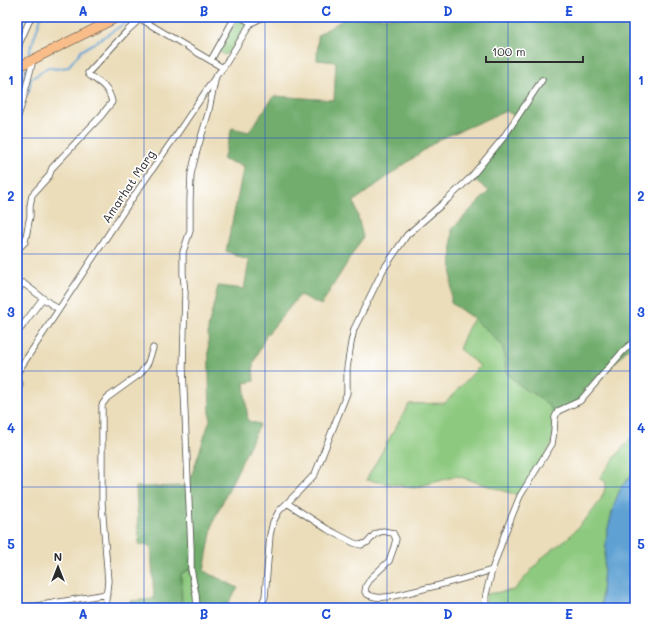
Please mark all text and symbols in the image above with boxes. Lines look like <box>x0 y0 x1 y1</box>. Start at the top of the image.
text: A <box>78 2 88 19</box>
text: B <box>200 2 209 19</box>
text: C <box>321 2 331 19</box>
text: D <box>443 2 453 19</box>
text: E <box>565 2 573 19</box>
scale bar <box>486 38 583 64</box>
text: 100 m <box>492 43 526 59</box>
text: 1 <box>8 71 14 88</box>
text: 1 <box>638 71 644 88</box>
street label: Amarhat Marg <box>98 146 158 226</box>
text: 2 <box>7 187 15 204</box>
text: 2 <box>637 187 645 204</box>
text: 3 <box>7 303 15 320</box>
text: 3 <box>637 303 645 320</box>
text: 4 <box>7 419 15 436</box>
text: 4 <box>637 419 645 436</box>
text: 5 <box>7 535 15 552</box>
text: 5 <box>637 535 645 552</box>
north arrow <box>38 547 78 587</box>
text: N <box>54 549 62 564</box>
text: A <box>78 605 88 622</box>
text: B <box>200 605 209 622</box>
text: C <box>321 605 331 622</box>
text: D <box>443 605 453 622</box>
text: E <box>565 605 573 622</box>

